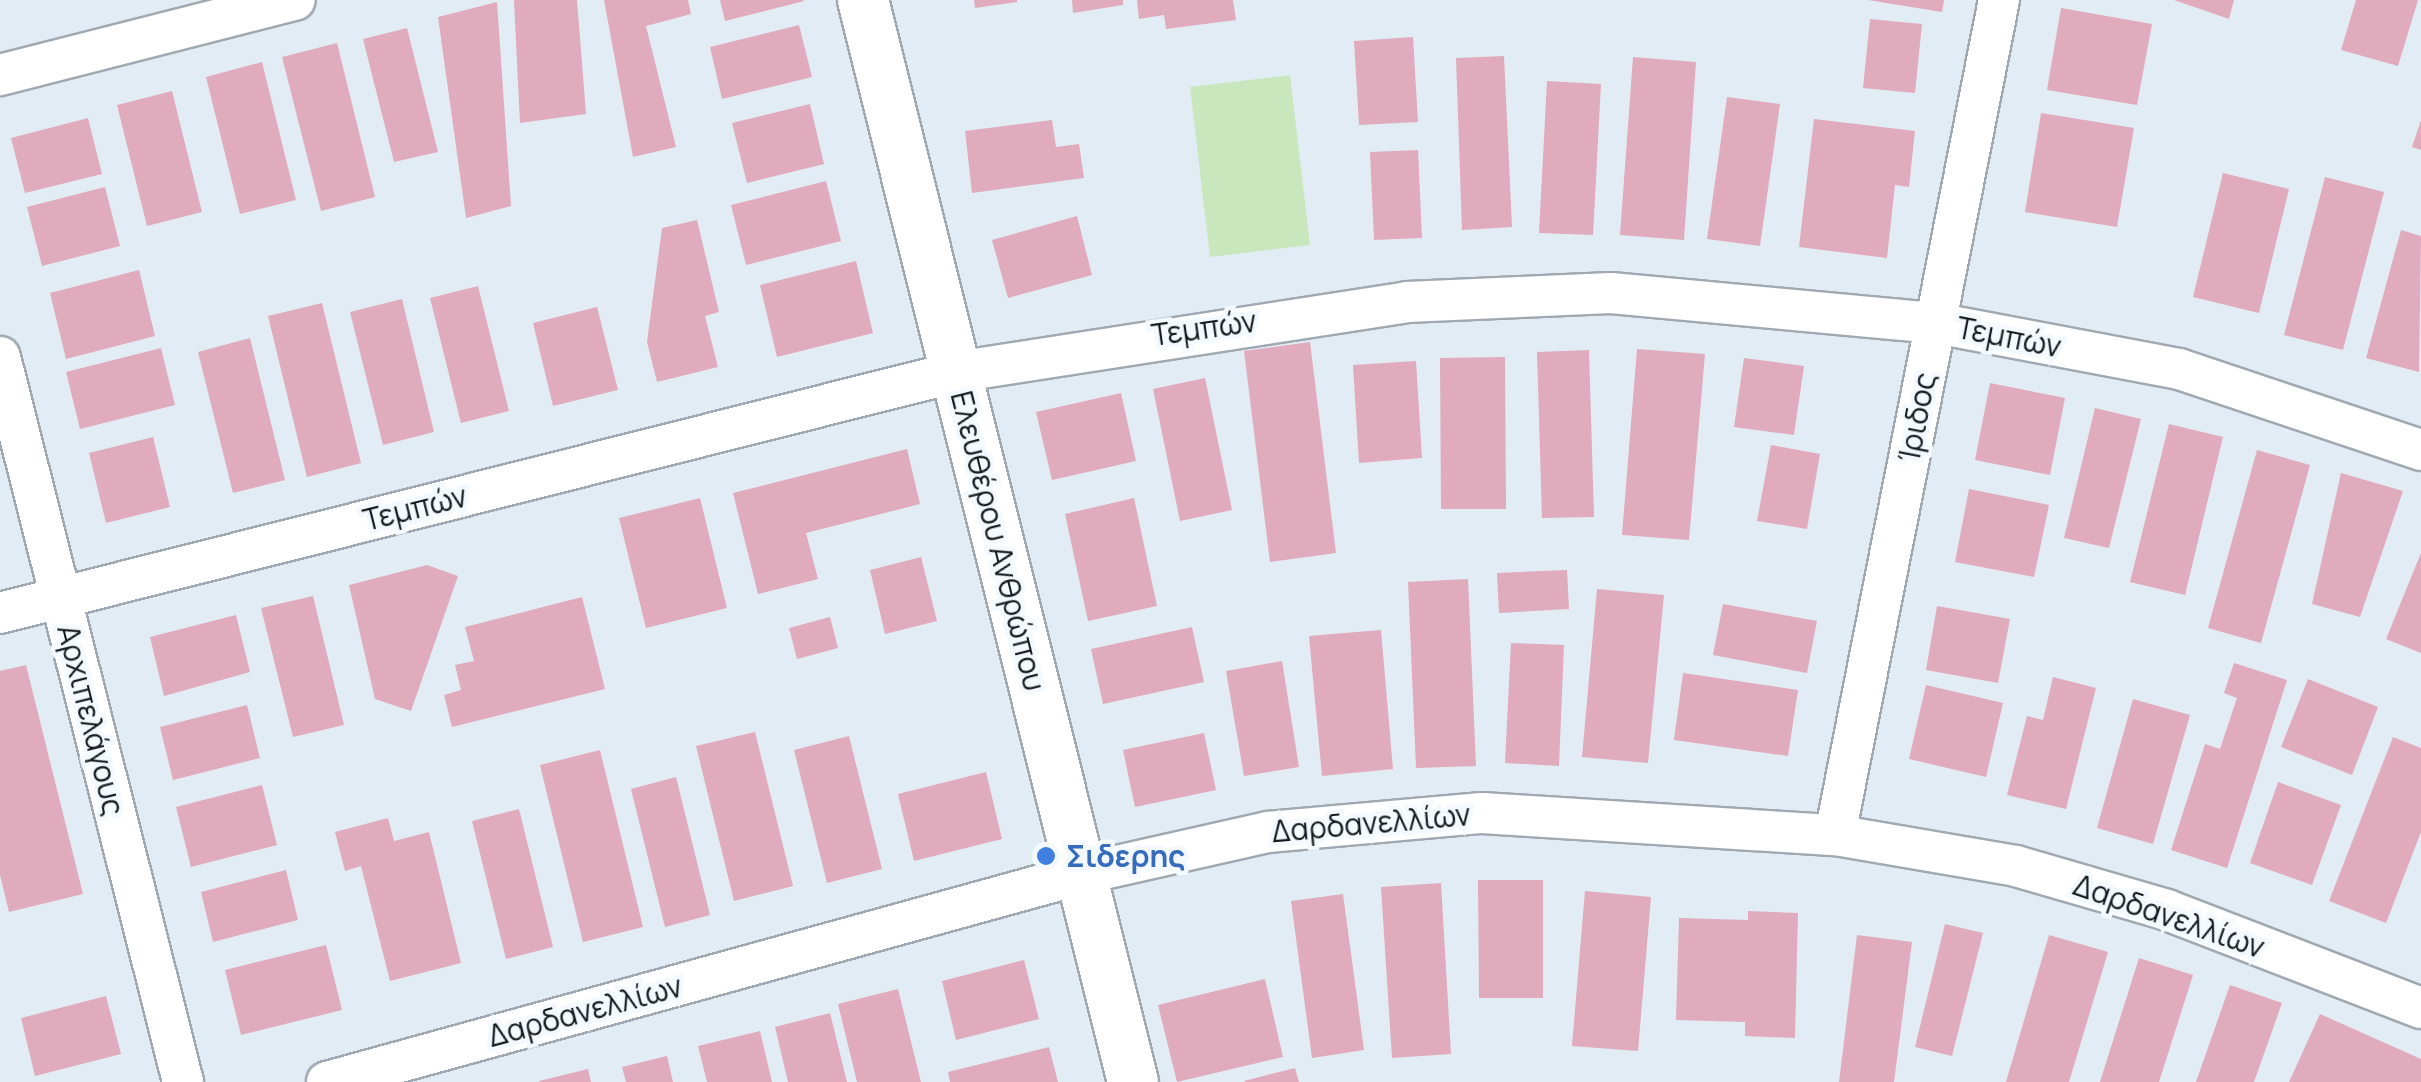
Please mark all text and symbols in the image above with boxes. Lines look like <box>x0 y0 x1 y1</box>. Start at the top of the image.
street label: Τεμπών <box>1149 303 1259 353</box>
street label: Τεμπών <box>1954 309 2064 365</box>
street label: Ίριδος <box>1891 369 1943 465</box>
street label: Ελευθέρου Ανθρώπου <box>943 387 1053 695</box>
street label: Τεμπών <box>359 478 471 538</box>
street label: Αρχιπελάγους <box>50 621 132 819</box>
street label: Δαρδανελλίων <box>1270 796 1472 850</box>
place label: Σιδερης <box>1066 838 1185 874</box>
marker: Σιδερης <box>1035 845 1057 867</box>
street label: Δαρδανελλίων <box>2069 866 2269 966</box>
street label: Δαρδανελλίων <box>484 968 686 1054</box>

